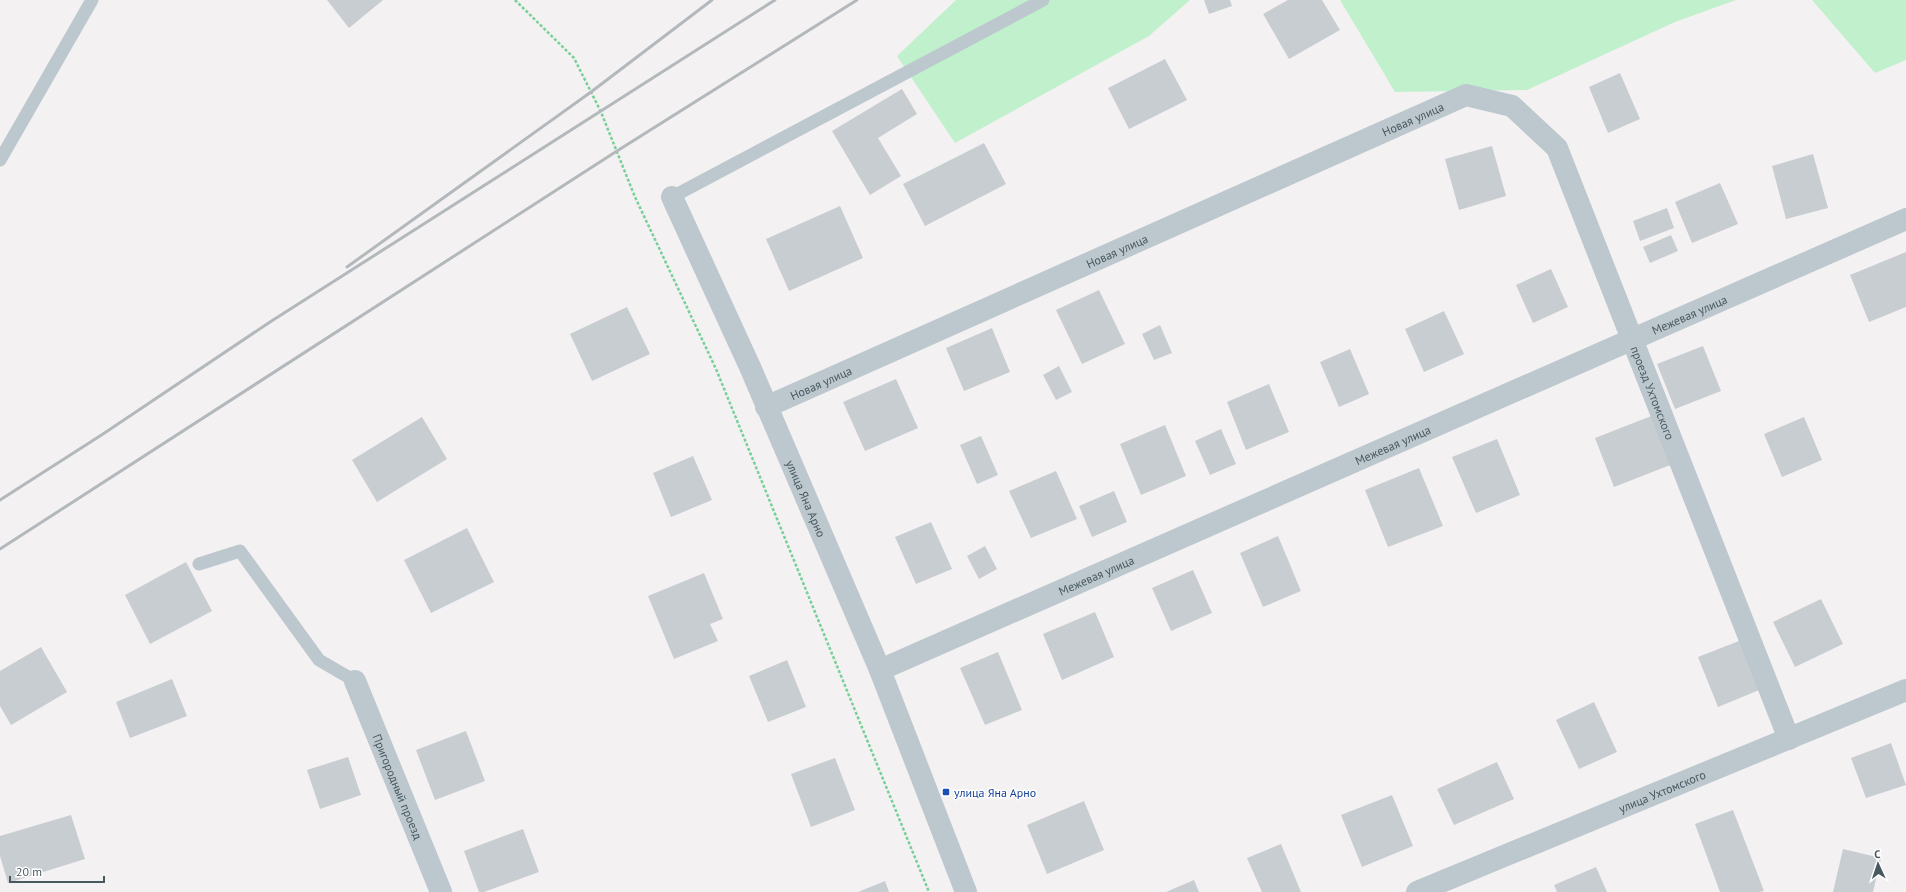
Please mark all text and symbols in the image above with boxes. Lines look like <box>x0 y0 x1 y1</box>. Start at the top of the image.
street label: Новая улица <box>1379 98 1446 139</box>
street label: Новая улица <box>1084 230 1150 271</box>
street label: Межевая улица <box>1649 291 1729 337</box>
street label: проезд Ухтомского <box>1628 344 1678 442</box>
street label: Новая улица <box>788 362 854 403</box>
street label: Межевая улица <box>1353 421 1433 468</box>
street label: улица Яна Арно <box>783 458 829 539</box>
street label: Межевая улица <box>1056 552 1136 598</box>
street label: Пригородный проезд <box>370 732 426 842</box>
street label: улица Ухтомского <box>1616 766 1708 815</box>
place label: улица Яна Арно <box>954 785 1036 800</box>
marker: улица Яна Арно <box>941 787 951 797</box>
north arrow <box>1858 844 1898 884</box>
text: С <box>1874 847 1881 861</box>
scale bar <box>10 858 104 884</box>
text: 20 m <box>16 864 42 879</box>

